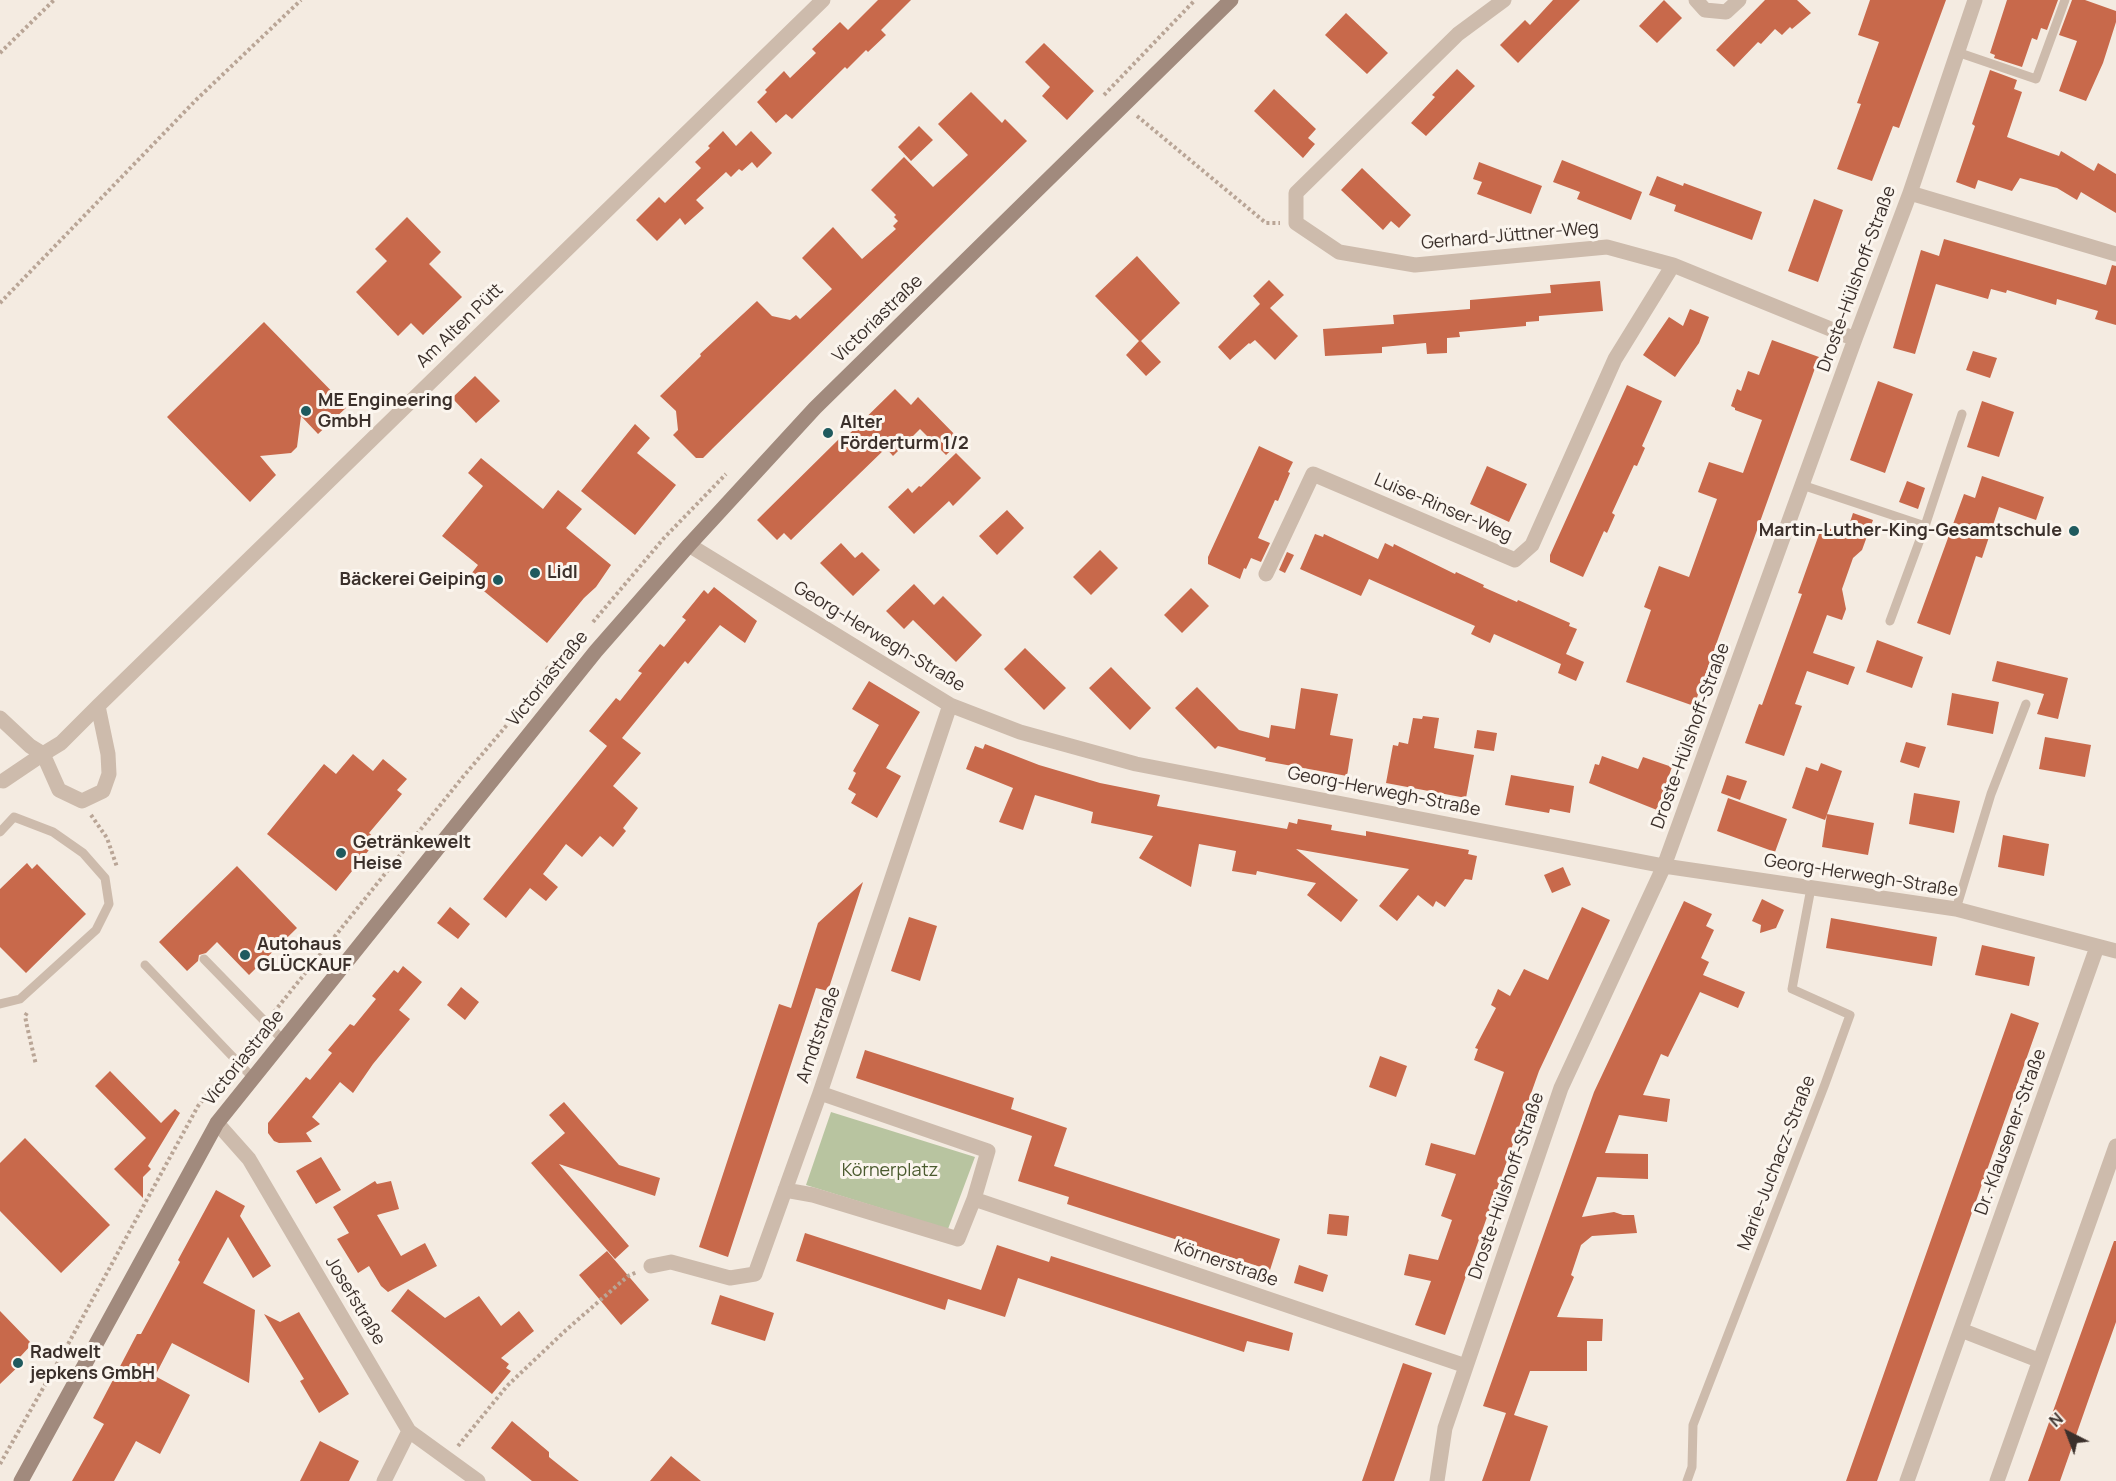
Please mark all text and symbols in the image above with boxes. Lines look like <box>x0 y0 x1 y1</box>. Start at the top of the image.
street label: Droste-Hülshoff-Straße <box>1813 183 1901 375</box>
street label: Gerhard-Jüttner-Weg <box>1420 217 1600 255</box>
street label: Victoriastraße <box>828 271 928 367</box>
street label: Am Alten Pütt <box>412 279 508 373</box>
place label: ME Engineering GmbH <box>318 390 453 432</box>
marker: ME Engineering GmbH <box>299 404 313 418</box>
place label: Alter Förderturm 1/2 <box>840 412 969 454</box>
marker: Alter Förderturm 1/2 <box>821 426 835 440</box>
street label: Luise-Rinser-Weg <box>1371 469 1515 547</box>
place label: Martin-Luther-King-Gesamtschule <box>1759 520 2062 542</box>
marker: Martin-Luther-King-Gesamtschule <box>2067 524 2081 538</box>
place label: Lidl <box>547 562 578 584</box>
marker: Lidl <box>528 566 542 580</box>
place label: Bäckerei Geiping <box>340 569 486 591</box>
marker: Bäckerei Geiping <box>491 573 505 587</box>
street label: Georg-Herwegh-Straße <box>789 577 969 697</box>
street label: Victoriastraße <box>503 627 593 731</box>
street label: Droste-Hülshoff-Straße <box>1647 640 1735 832</box>
street label: Georg-Herwegh-Straße <box>1286 763 1482 821</box>
place label: Getränkewelt Heise <box>353 832 471 874</box>
marker: Getränkewelt Heise <box>334 846 348 860</box>
street label: Georg-Herwegh-Straße <box>1762 850 1960 902</box>
place label: Autohaus GLÜCKAUF <box>257 934 352 976</box>
marker: Autohaus GLÜCKAUF <box>238 948 252 962</box>
street label: Arndtstraße <box>792 984 846 1086</box>
street label: Victoriastraße <box>199 1006 289 1110</box>
street label: Dr.-Klausener-Straße <box>1971 1046 2051 1218</box>
street label: Marie-Juchacz-Straße <box>1734 1072 1820 1254</box>
street label: Droste-Hülshoff-Straße <box>1465 1090 1549 1282</box>
park label: Körnerplatz <box>842 1160 938 1182</box>
street label: Körnerstraße <box>1171 1236 1281 1292</box>
street label: Josefstraße <box>320 1253 390 1349</box>
place label: Radwelt jepkens GmbH <box>30 1342 155 1384</box>
marker: Radwelt jepkens GmbH <box>11 1356 25 1370</box>
north arrow <box>2038 1403 2098 1463</box>
text: N <box>2044 1408 2068 1432</box>

